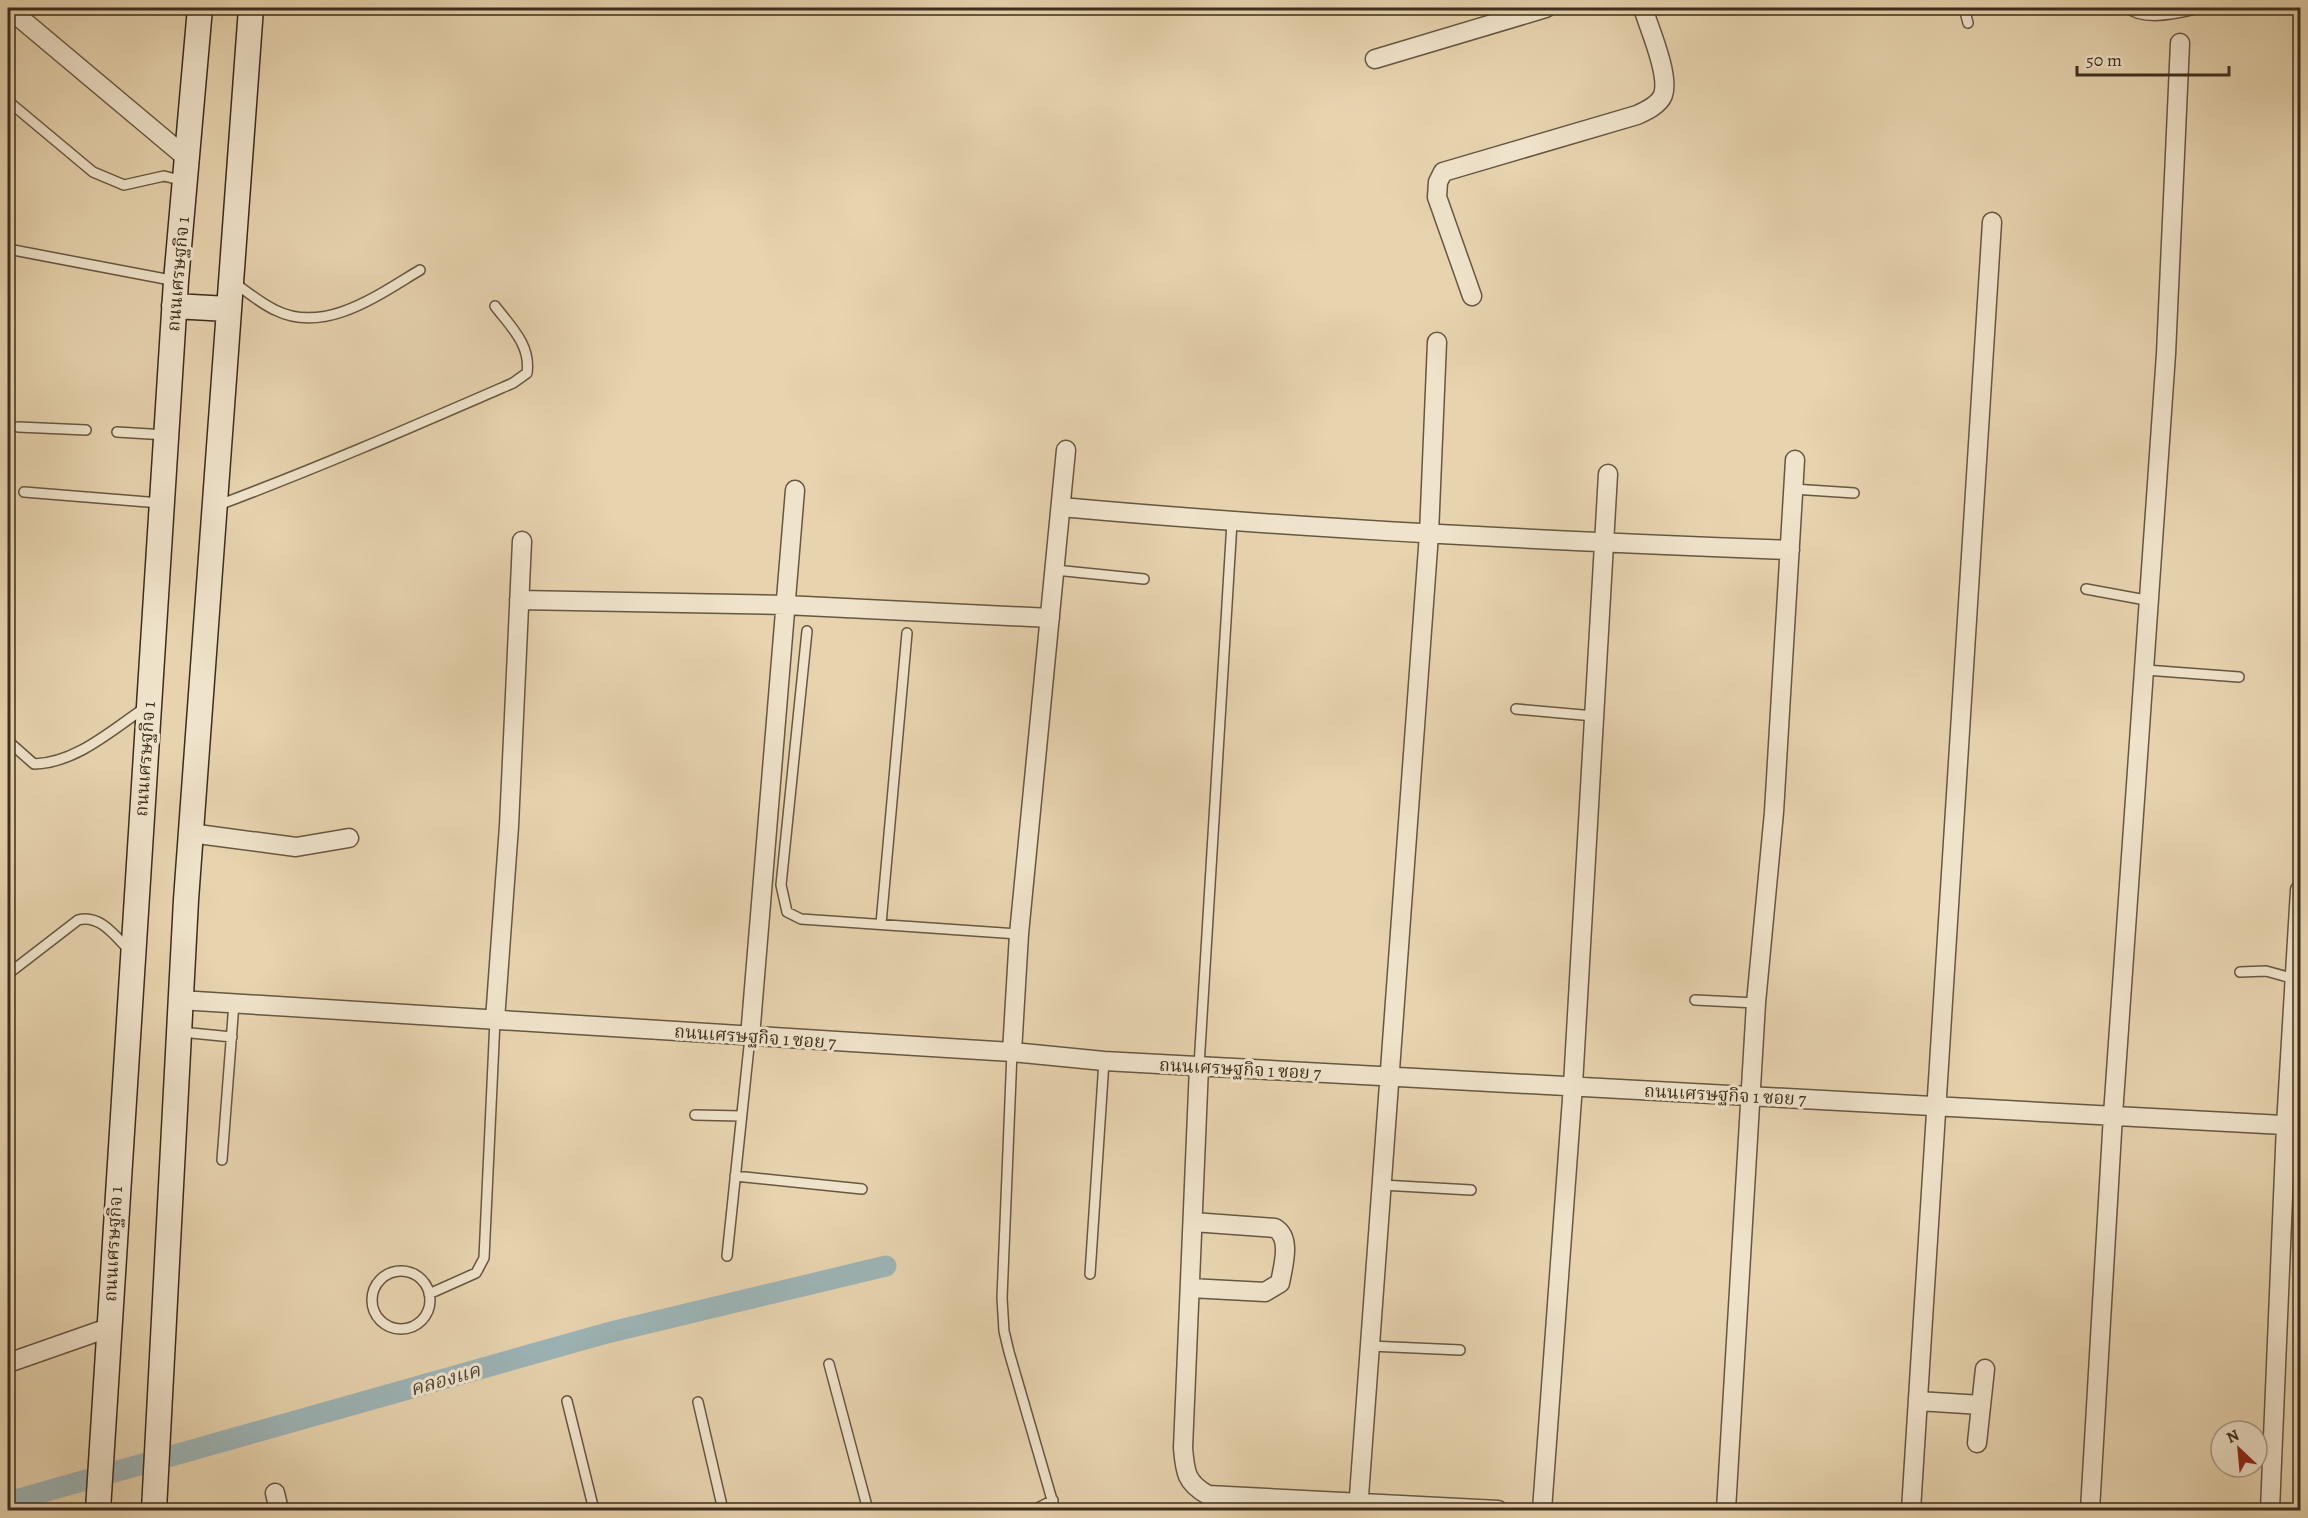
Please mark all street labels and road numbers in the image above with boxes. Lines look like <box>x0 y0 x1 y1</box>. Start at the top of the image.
street label: ถนนเศรษฐกิจ 1 <box>161 215 195 333</box>
street label: ถนนเศรษฐกิจ 1 <box>129 701 161 817</box>
street label: ถนนเศรษฐกิจ 1 ซอย 7 <box>673 1019 837 1055</box>
street label: ถนนเศรษฐกิจ 1 ซอย 7 <box>1158 1053 1322 1085</box>
street label: ถนนเศรษฐกิจ 1 ซอย 7 <box>1643 1079 1807 1111</box>
street label: ถนนเศรษฐกิจ 1 <box>98 1186 128 1302</box>

